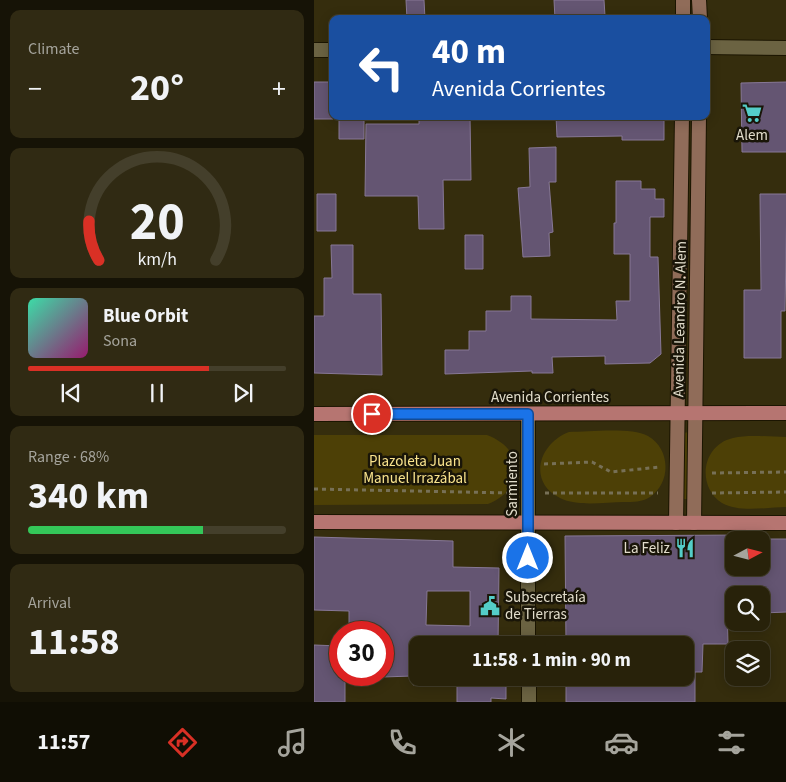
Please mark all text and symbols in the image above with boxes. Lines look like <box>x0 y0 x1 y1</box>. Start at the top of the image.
text: 40 m <box>432 27 506 77</box>
icon: left <box>349 35 414 100</box>
text: Climate <box>28 38 79 60</box>
text: 20° <box>130 61 184 115</box>
text: − <box>28 69 42 109</box>
text: + <box>272 69 286 109</box>
text: Avenida Corrientes <box>432 73 605 105</box>
supermarket icon: Alem <box>741 102 763 124</box>
place label: Alem <box>736 125 768 146</box>
text: 20 <box>130 186 184 260</box>
street label: Avenida Leandro N. Alem <box>668 241 692 397</box>
text: km/h <box>137 247 177 272</box>
text: Blue Orbit <box>103 303 188 330</box>
text: Sona <box>103 330 137 352</box>
icon: previous <box>57 379 85 407</box>
icon: pause <box>143 379 171 407</box>
icon: next <box>229 379 257 407</box>
street label: Avenida Corrientes <box>491 387 609 408</box>
pin <box>351 393 393 435</box>
icon: arrive <box>358 400 386 428</box>
text: Range · 68% <box>28 446 109 468</box>
park label: Plazoleta Juan Manuel Irrazábal <box>363 451 467 489</box>
street label: Sarmiento <box>502 451 523 517</box>
text: 340 km <box>28 469 149 523</box>
position arrow <box>501 531 553 583</box>
north arrow <box>725 531 770 576</box>
map controls <box>725 531 770 686</box>
restaurant icon: La Feliz <box>674 537 696 559</box>
place label: La Feliz <box>624 538 670 559</box>
button: search <box>725 586 770 631</box>
place label: Subsecretaía de Tierras <box>505 587 586 625</box>
text: Arrival <box>28 592 71 614</box>
public building icon: Subsecretaía de Tierras <box>479 595 501 617</box>
text: 11:58 <box>28 615 120 669</box>
speed limit sign: 30 <box>329 621 394 686</box>
button: layers <box>725 641 770 686</box>
text: 11:58 · 1 min · 90 m <box>472 647 631 674</box>
icon: directions <box>165 725 200 760</box>
icon: music <box>275 725 310 760</box>
icon: phone <box>385 725 420 760</box>
icon: climate <box>494 725 529 760</box>
icon: car <box>604 725 639 760</box>
icon: filters <box>714 725 749 760</box>
text: 11:57 <box>37 726 90 758</box>

